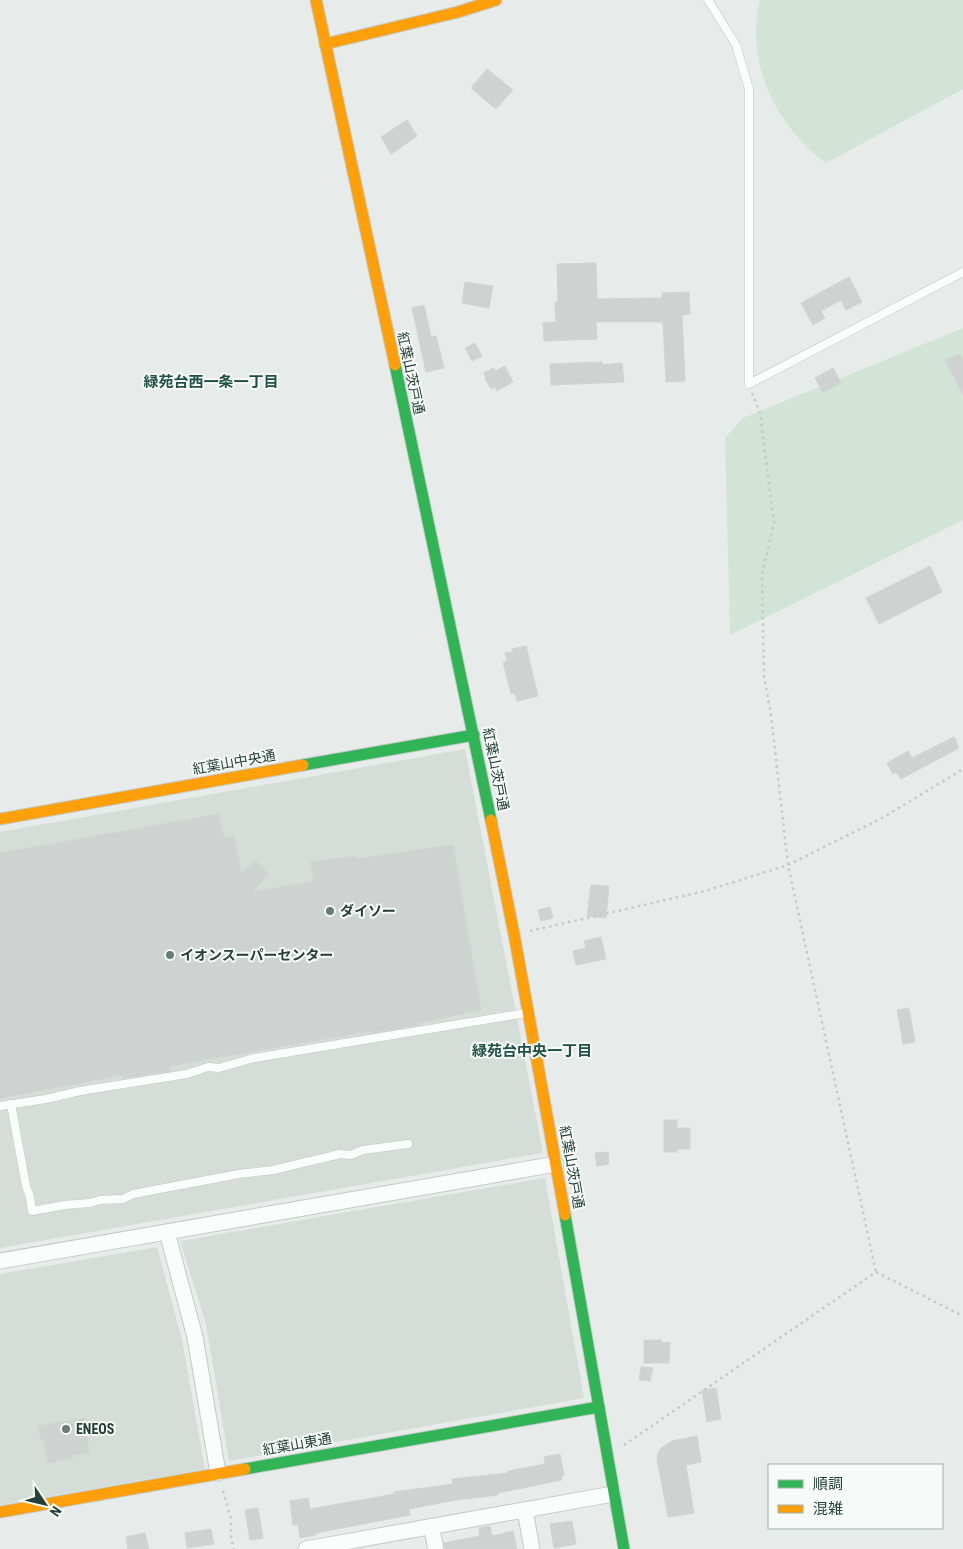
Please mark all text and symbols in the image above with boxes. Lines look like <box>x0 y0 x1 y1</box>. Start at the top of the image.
street label: 紅葉山茨戸通 <box>394 330 428 416</box>
district label: 緑苑台西一条一丁目 <box>143 373 279 391</box>
street label: 紅葉山茨戸通 <box>480 726 512 812</box>
street label: 紅葉山中央通 <box>191 747 277 777</box>
place label: ダイソー <box>340 903 396 919</box>
marker: ダイソー <box>324 905 336 917</box>
place label: イオンスーパーセンター <box>180 947 334 963</box>
marker: イオンスーパーセンター <box>164 949 176 961</box>
district label: 緑苑台中央一丁目 <box>472 1042 592 1060</box>
street label: 紅葉山茨戸通 <box>557 1124 587 1210</box>
place label: ENEOS <box>76 1421 115 1437</box>
marker: ENEOS <box>60 1423 72 1435</box>
street label: 紅葉山東通 <box>261 1430 333 1458</box>
legend <box>768 1464 943 1529</box>
text: 順調 <box>813 1475 843 1493</box>
north arrow <box>20 1479 70 1529</box>
text: 混雑 <box>813 1500 843 1518</box>
text: N <box>47 1503 65 1520</box>

